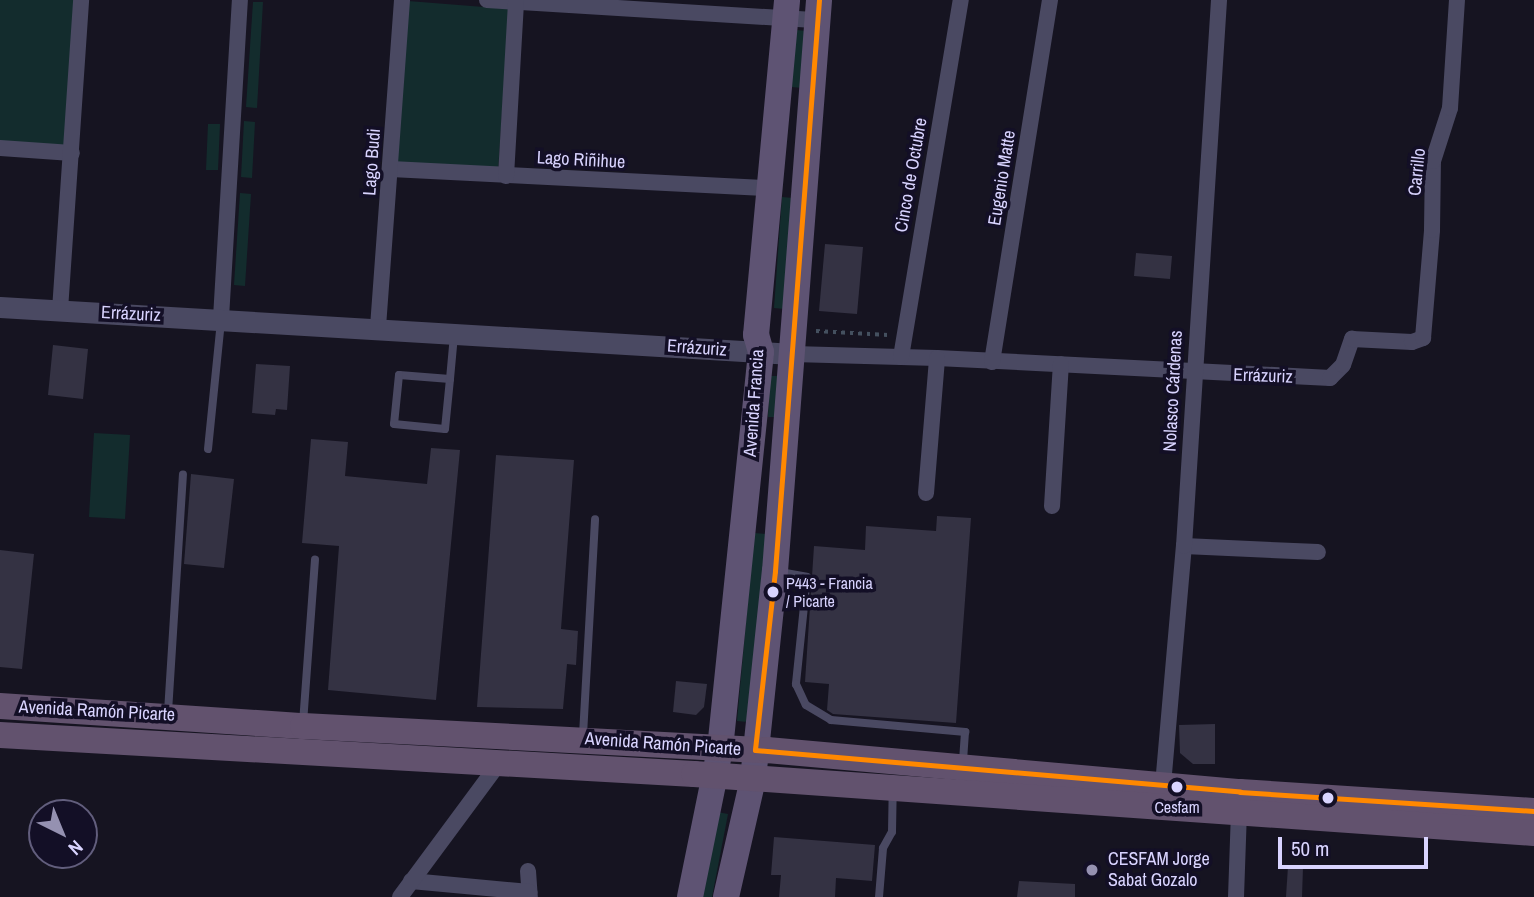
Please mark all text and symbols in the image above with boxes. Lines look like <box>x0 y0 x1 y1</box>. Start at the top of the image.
street label: Cinco de Octubre <box>890 116 932 234</box>
street label: Lago Budi <box>359 128 385 196</box>
street label: Eugenio Matte <box>984 129 1020 227</box>
street label: Lago Riñihue <box>536 147 626 173</box>
street label: Carrillo <box>1404 147 1430 197</box>
street label: Errázuriz <box>101 302 161 326</box>
street label: Nolasco Cárdenas <box>1159 330 1187 452</box>
street label: Errázuriz <box>666 335 728 361</box>
street label: Avenida Francia <box>739 348 769 458</box>
street label: Errázuriz <box>1233 364 1293 388</box>
place label: P443 - Francia / Picarte <box>786 573 873 611</box>
marker: P443 - Francia / Picarte <box>766 585 780 599</box>
street label: Avenida Ramón Picarte <box>18 696 176 726</box>
street label: Avenida Ramón Picarte <box>584 728 742 760</box>
marker: Cesfam <box>1170 780 1184 794</box>
unlabelled marker <box>1321 791 1335 805</box>
place label: Cesfam <box>1154 797 1200 817</box>
north arrow <box>28 799 98 869</box>
scale bar <box>1282 824 1432 868</box>
text: 50 m <box>1291 834 1329 863</box>
text: N <box>63 835 89 861</box>
place label: CESFAM Jorge Sabat Gozalo <box>1108 849 1210 892</box>
marker: CESFAM Jorge Sabat Gozalo <box>1082 860 1102 880</box>

